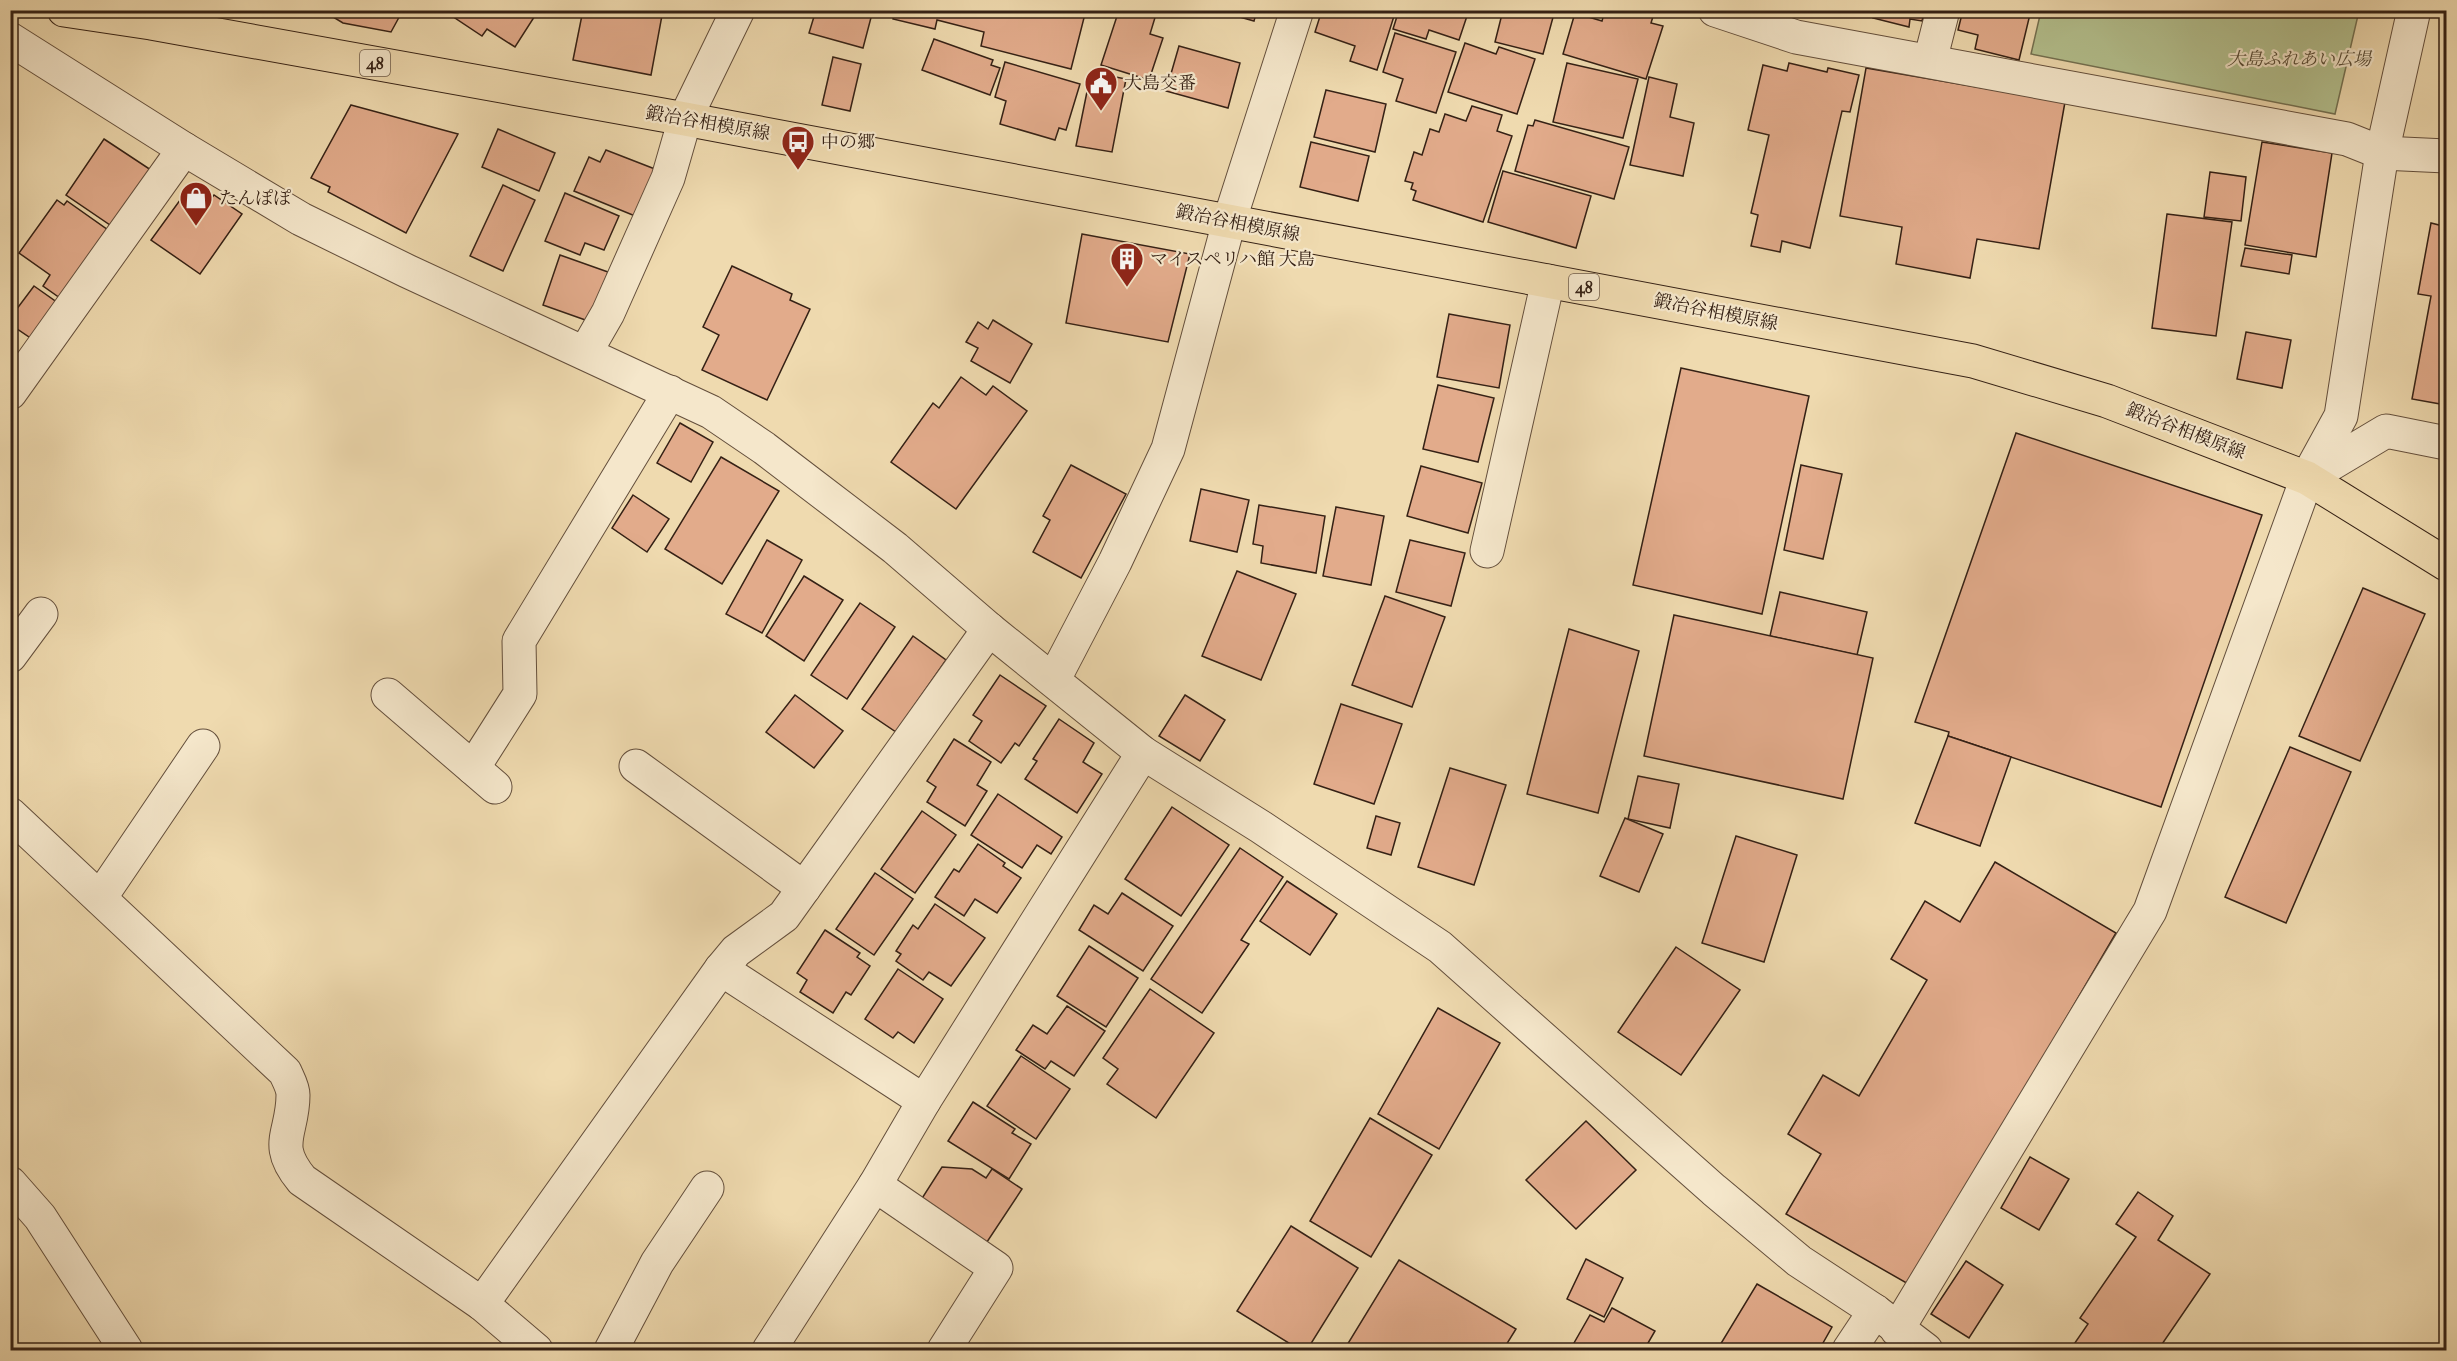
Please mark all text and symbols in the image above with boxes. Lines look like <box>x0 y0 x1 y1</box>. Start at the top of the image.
park label: 大島ふれあい広場 <box>2227 49 2373 70</box>
road number: 48 <box>360 50 390 76</box>
public building icon: 大島交番 <box>1083 65 1119 112</box>
place label: 大島交番 <box>1124 73 1196 94</box>
street label: 鍛冶谷相模原線 <box>644 102 772 145</box>
bus stop icon: 中の郷 <box>780 124 816 171</box>
place label: 中の郷 <box>821 132 875 153</box>
shop icon: たんぽぽ <box>178 180 214 227</box>
place label: たんぽぽ <box>219 188 291 209</box>
street label: 鍛冶谷相模原線 <box>1174 201 1302 246</box>
building icon: マイスペリハ館 大島 <box>1109 241 1145 288</box>
place label: マイスペリハ館 大島 <box>1150 249 1315 270</box>
road number: 48 <box>1569 274 1599 300</box>
street label: 鍛冶谷相模原線 <box>1652 290 1780 335</box>
street label: 鍛冶谷相模原線 <box>2123 399 2248 464</box>

